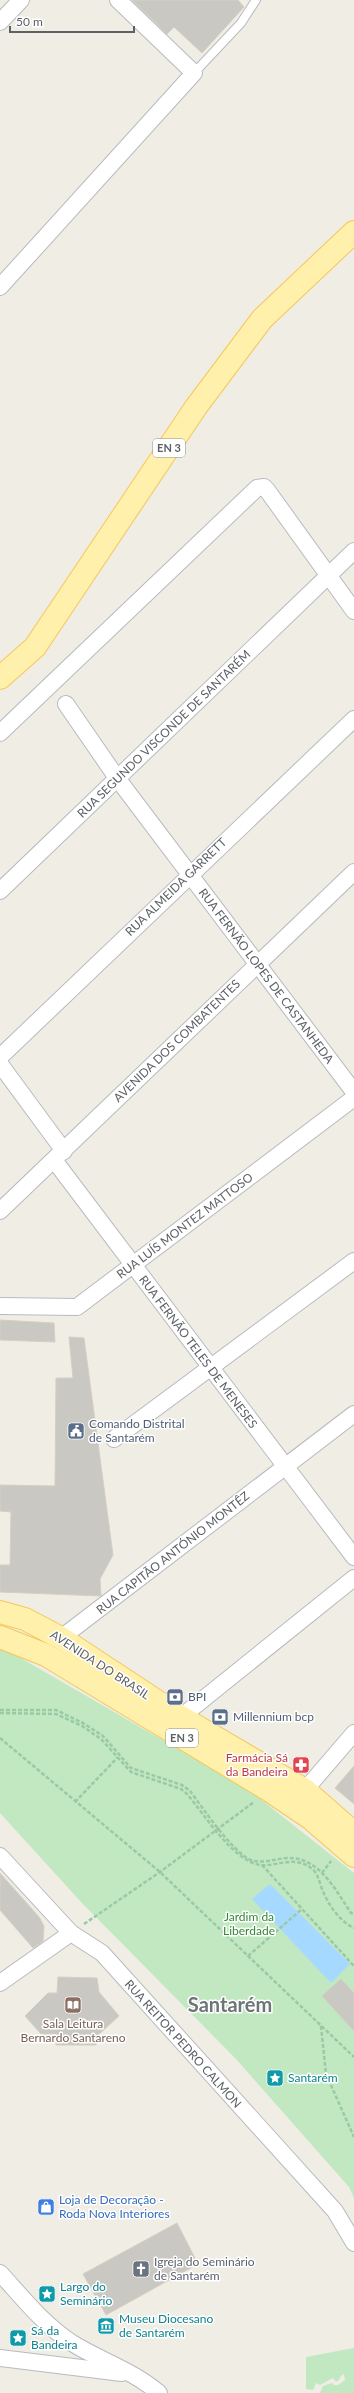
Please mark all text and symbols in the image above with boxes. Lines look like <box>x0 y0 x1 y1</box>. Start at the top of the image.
scale bar <box>10 8 134 34</box>
text: 50 m <box>16 14 43 29</box>
road number: EN 3 <box>153 439 185 457</box>
street label: RUA SEGUNDO VISCONDE DE SANTARÉM <box>74 647 253 821</box>
street label: RUA ALMEIDA GARRETT <box>122 834 229 939</box>
street label: RUA FERNÃO LOPES DE CASTANHEDA <box>196 885 338 1067</box>
street label: AVENIDA DOS COMBATENTES <box>110 976 243 1105</box>
street label: RUA LUÍS MONTEZ MATTOSO <box>114 1169 256 1282</box>
street label: RUA FERNÃO TELES DE MENESES <box>136 1272 261 1431</box>
place label: Comando Distrital de Santarém <box>89 1416 185 1445</box>
public building icon: Comando Distrital de Santarém <box>66 1421 86 1441</box>
street label: RUA CAPITÃO ANTÓNIO MONTÊZ <box>93 1488 252 1617</box>
street label: AVENIDA DO BRASIL <box>48 1627 153 1702</box>
bank icon: BPI <box>165 1687 185 1707</box>
place label: BPI <box>188 1689 206 1704</box>
bank icon: Millennium bcp <box>210 1707 230 1727</box>
place label: Millennium bcp <box>233 1709 314 1724</box>
road number: EN 3 <box>166 1729 198 1747</box>
place label: Farmácia Sá da Bandeira <box>226 1750 288 1779</box>
pharmacy icon: Farmácia Sá da Bandeira <box>291 1755 311 1775</box>
park label: Jardim da Liberdade <box>223 1909 275 1938</box>
street label: RUA REITOR PEDRO CALMON <box>122 1977 245 2111</box>
district label: Santarém <box>188 1992 272 2016</box>
library icon: Sala Leitura Bernardo Santareno <box>63 1995 83 2015</box>
place label: Sala Leitura Bernardo Santareno <box>21 2016 126 2045</box>
place icon: Santarém <box>265 2068 285 2088</box>
place label: Santarém <box>288 2070 338 2085</box>
place label: Loja de Decoração - Roda Nova Interiores <box>59 2192 170 2221</box>
shop icon: Loja de Decoração - Roda Nova Interiores <box>36 2197 56 2217</box>
place label: Igreja do Seminário de Santarém <box>154 2254 255 2283</box>
church icon: Igreja do Seminário de Santarém <box>131 2259 151 2279</box>
place label: Largo do Seminário <box>60 2279 112 2308</box>
place icon: Largo do Seminário <box>37 2284 57 2304</box>
place label: Museu Diocesano de Santarém <box>119 2311 214 2340</box>
museum icon: Museu Diocesano de Santarém <box>96 2316 116 2336</box>
place label: Sá da Bandeira <box>31 2323 78 2352</box>
place icon: Sá da Bandeira <box>8 2328 28 2348</box>

